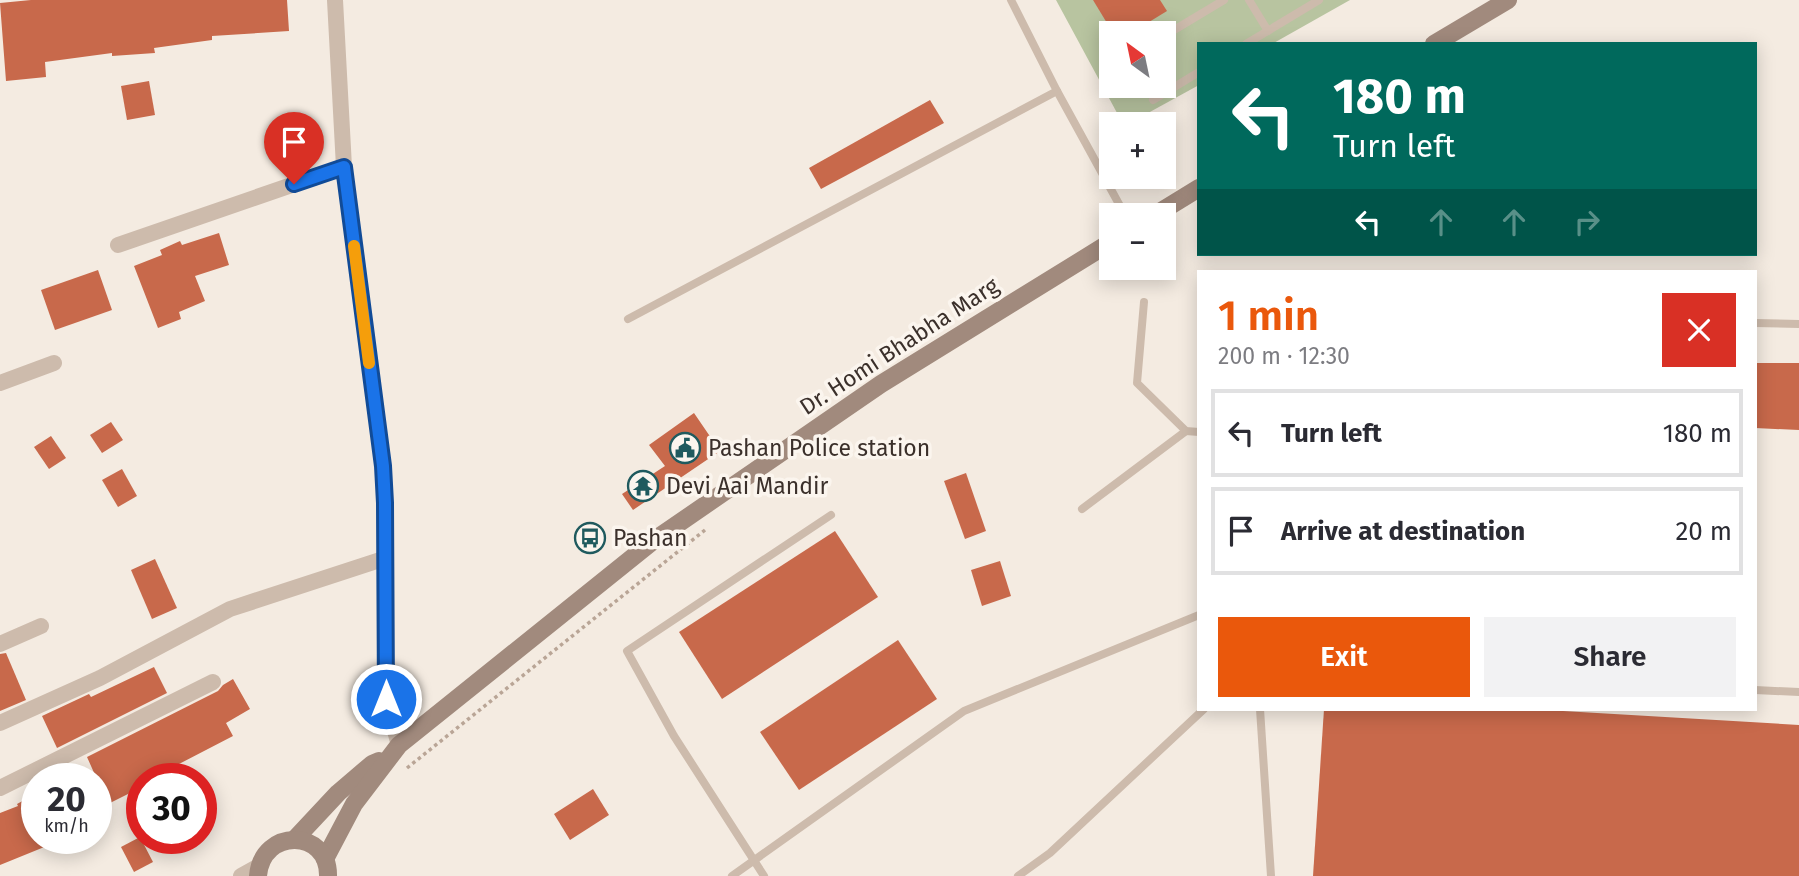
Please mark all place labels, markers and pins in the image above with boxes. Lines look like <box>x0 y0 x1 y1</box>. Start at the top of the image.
pin <box>264 112 324 184</box>
public building icon: Pashan Police station <box>668 431 702 465</box>
place label: Pashan Police station <box>708 434 930 462</box>
temple icon: Devi Aai Mandir <box>626 469 660 503</box>
place label: Devi Aai Mandir <box>666 472 829 500</box>
bus stop icon: Pashan <box>573 521 607 555</box>
place label: Pashan <box>613 524 688 552</box>

